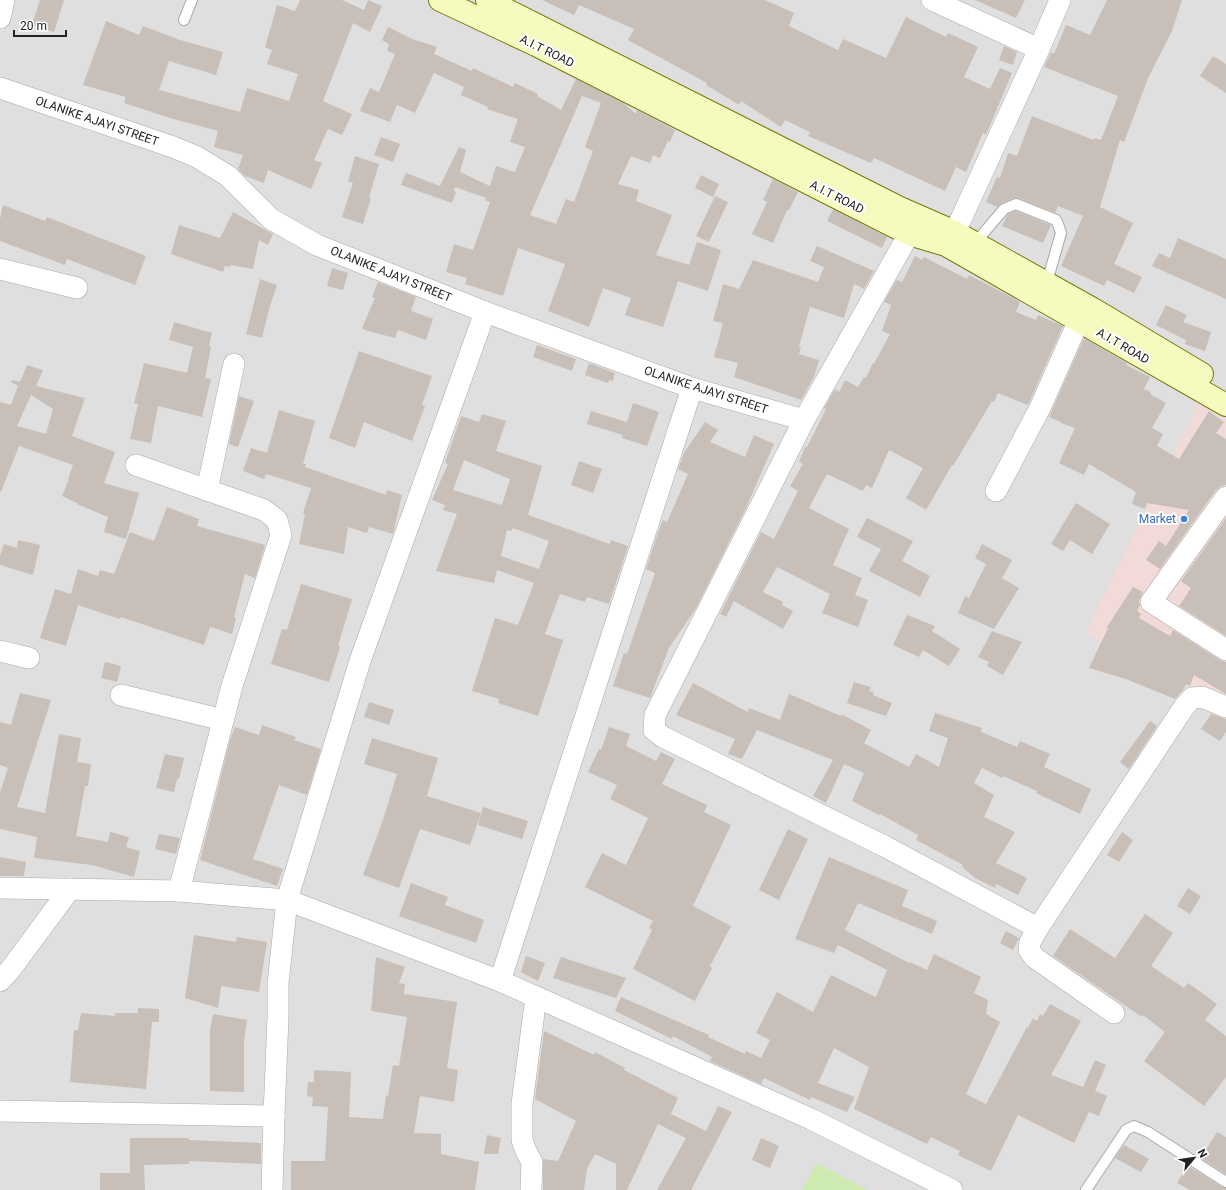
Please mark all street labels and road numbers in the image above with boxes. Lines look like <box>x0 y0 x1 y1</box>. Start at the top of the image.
street label: A.I.T ROAD <box>518 32 576 70</box>
street label: OLANIKE AJAYI STREET <box>34 93 160 149</box>
street label: A.I.T ROAD <box>808 177 866 217</box>
street label: OLANIKE AJAYI STREET <box>328 243 454 305</box>
street label: A.I.T ROAD <box>1094 325 1152 367</box>
street label: OLANIKE AJAYI STREET <box>642 363 770 417</box>

